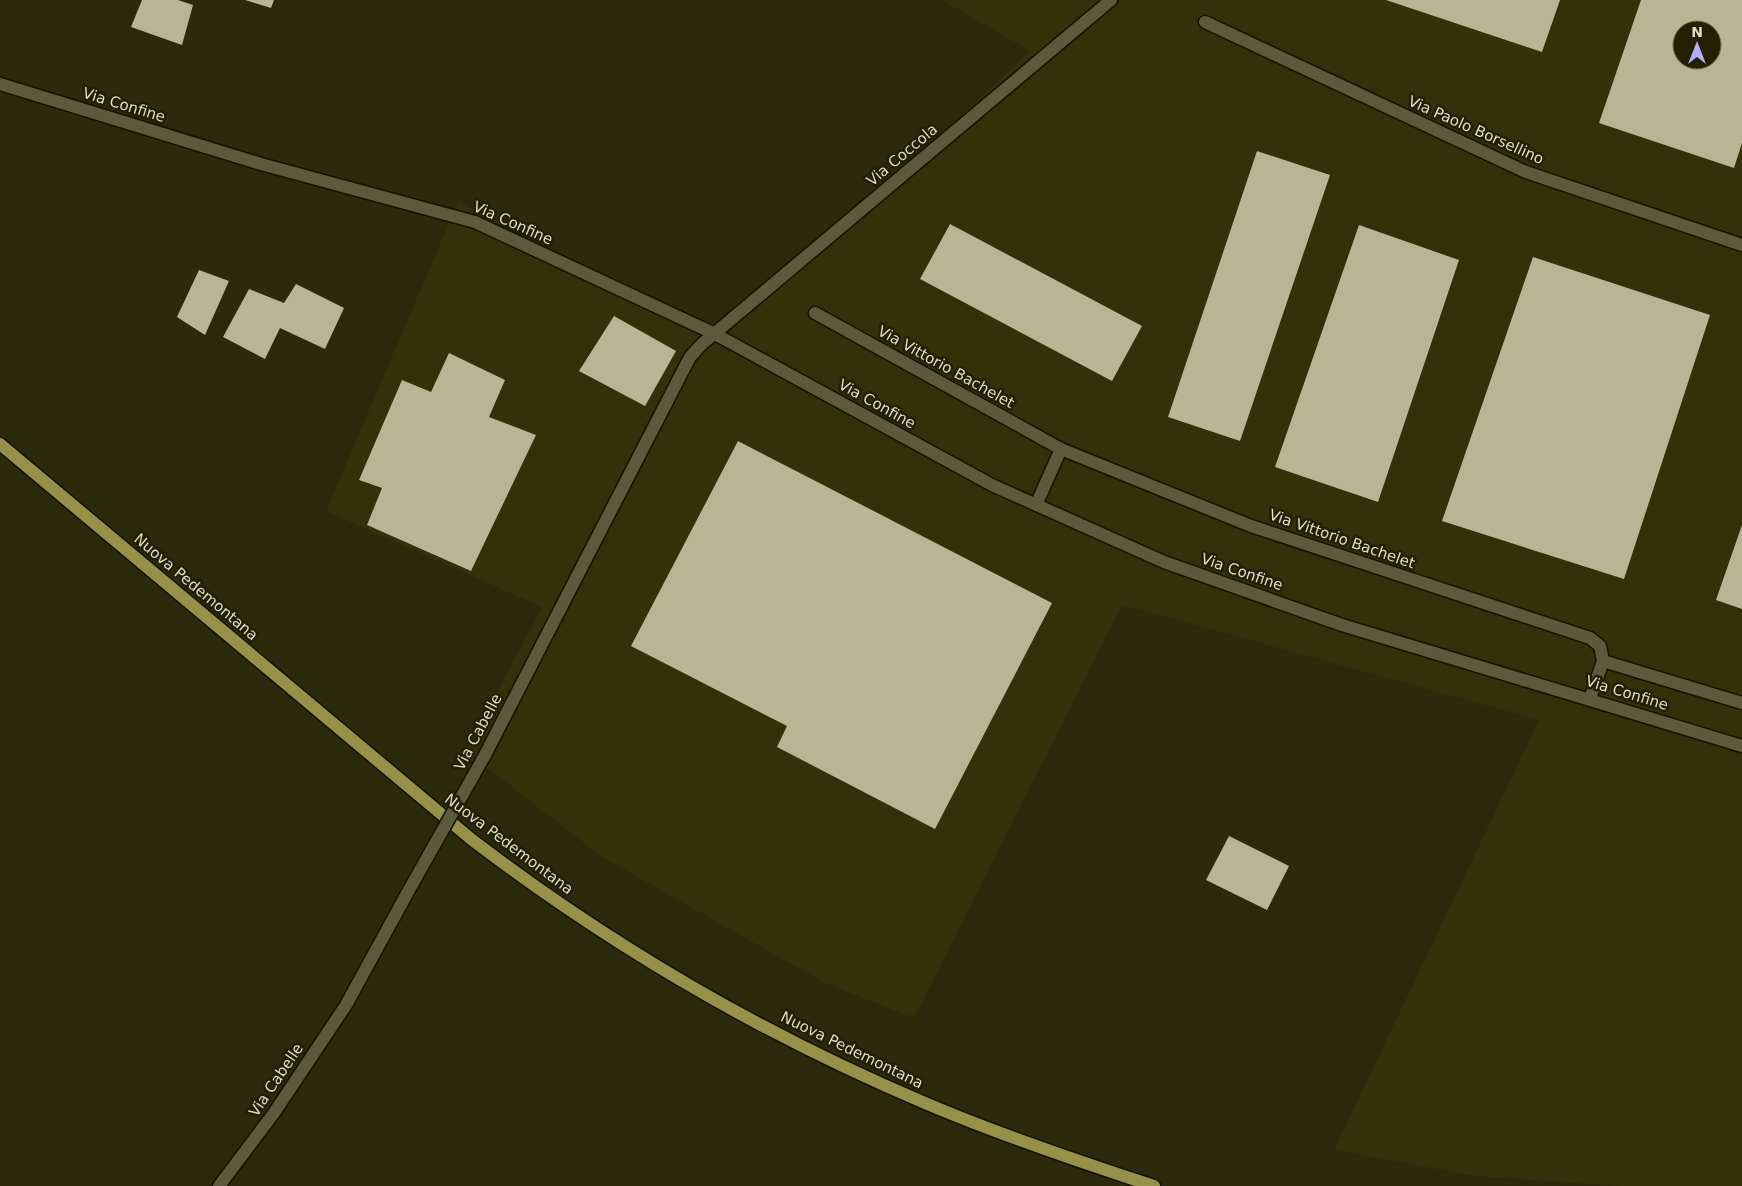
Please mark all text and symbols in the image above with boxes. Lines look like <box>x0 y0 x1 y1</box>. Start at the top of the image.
north arrow <box>1672 20 1722 70</box>
text: N <box>1691 24 1703 40</box>
street label: Via Confine <box>81 84 167 126</box>
street label: Via Paolo Borsellino <box>1405 92 1547 168</box>
street label: Via Coccola <box>863 120 941 190</box>
street label: Via Confine <box>470 197 556 249</box>
street label: Via Vittorio Bachelet <box>875 322 1017 412</box>
street label: Via Confine <box>835 375 919 433</box>
street label: Via Vittorio Bachelet <box>1267 506 1417 572</box>
street label: Nuova Pedemontana <box>130 530 262 644</box>
street label: Via Confine <box>1199 550 1285 594</box>
street label: Via Confine <box>1584 672 1670 714</box>
street label: Via Cabelle <box>450 691 506 773</box>
street label: Nuova Pedemontana <box>441 790 577 898</box>
street label: Nuova Pedemontana <box>778 1008 926 1092</box>
street label: Via Cabelle <box>245 1040 307 1120</box>

